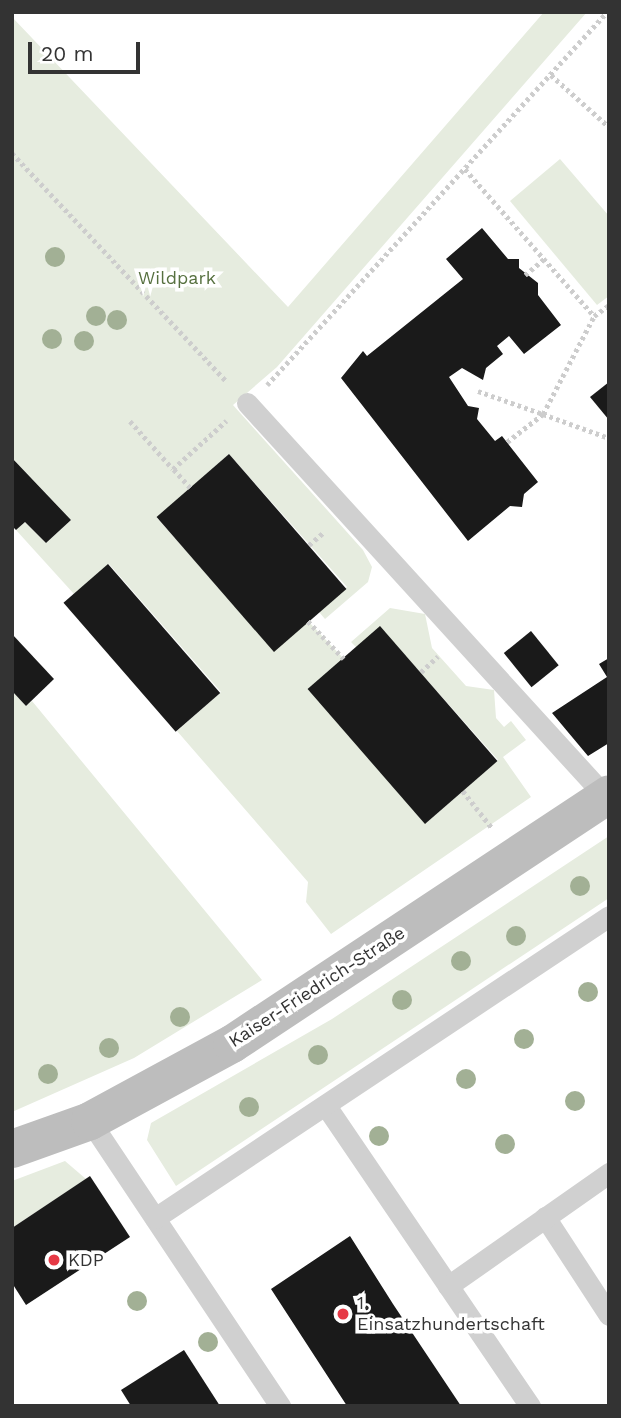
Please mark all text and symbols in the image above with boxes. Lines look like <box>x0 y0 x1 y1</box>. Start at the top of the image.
scale bar <box>32 28 144 72</box>
text: 20 m <box>41 41 93 66</box>
park label: Wildpark <box>138 267 216 289</box>
street label: Kaiser-Friedrich-Straße <box>225 922 409 1052</box>
place label: KDP <box>68 1249 104 1271</box>
marker: KDP <box>46 1252 62 1268</box>
place label: 1. Einsatzhundertschaft <box>357 1293 545 1336</box>
marker: 1. Einsatzhundertschaft <box>335 1306 351 1322</box>

